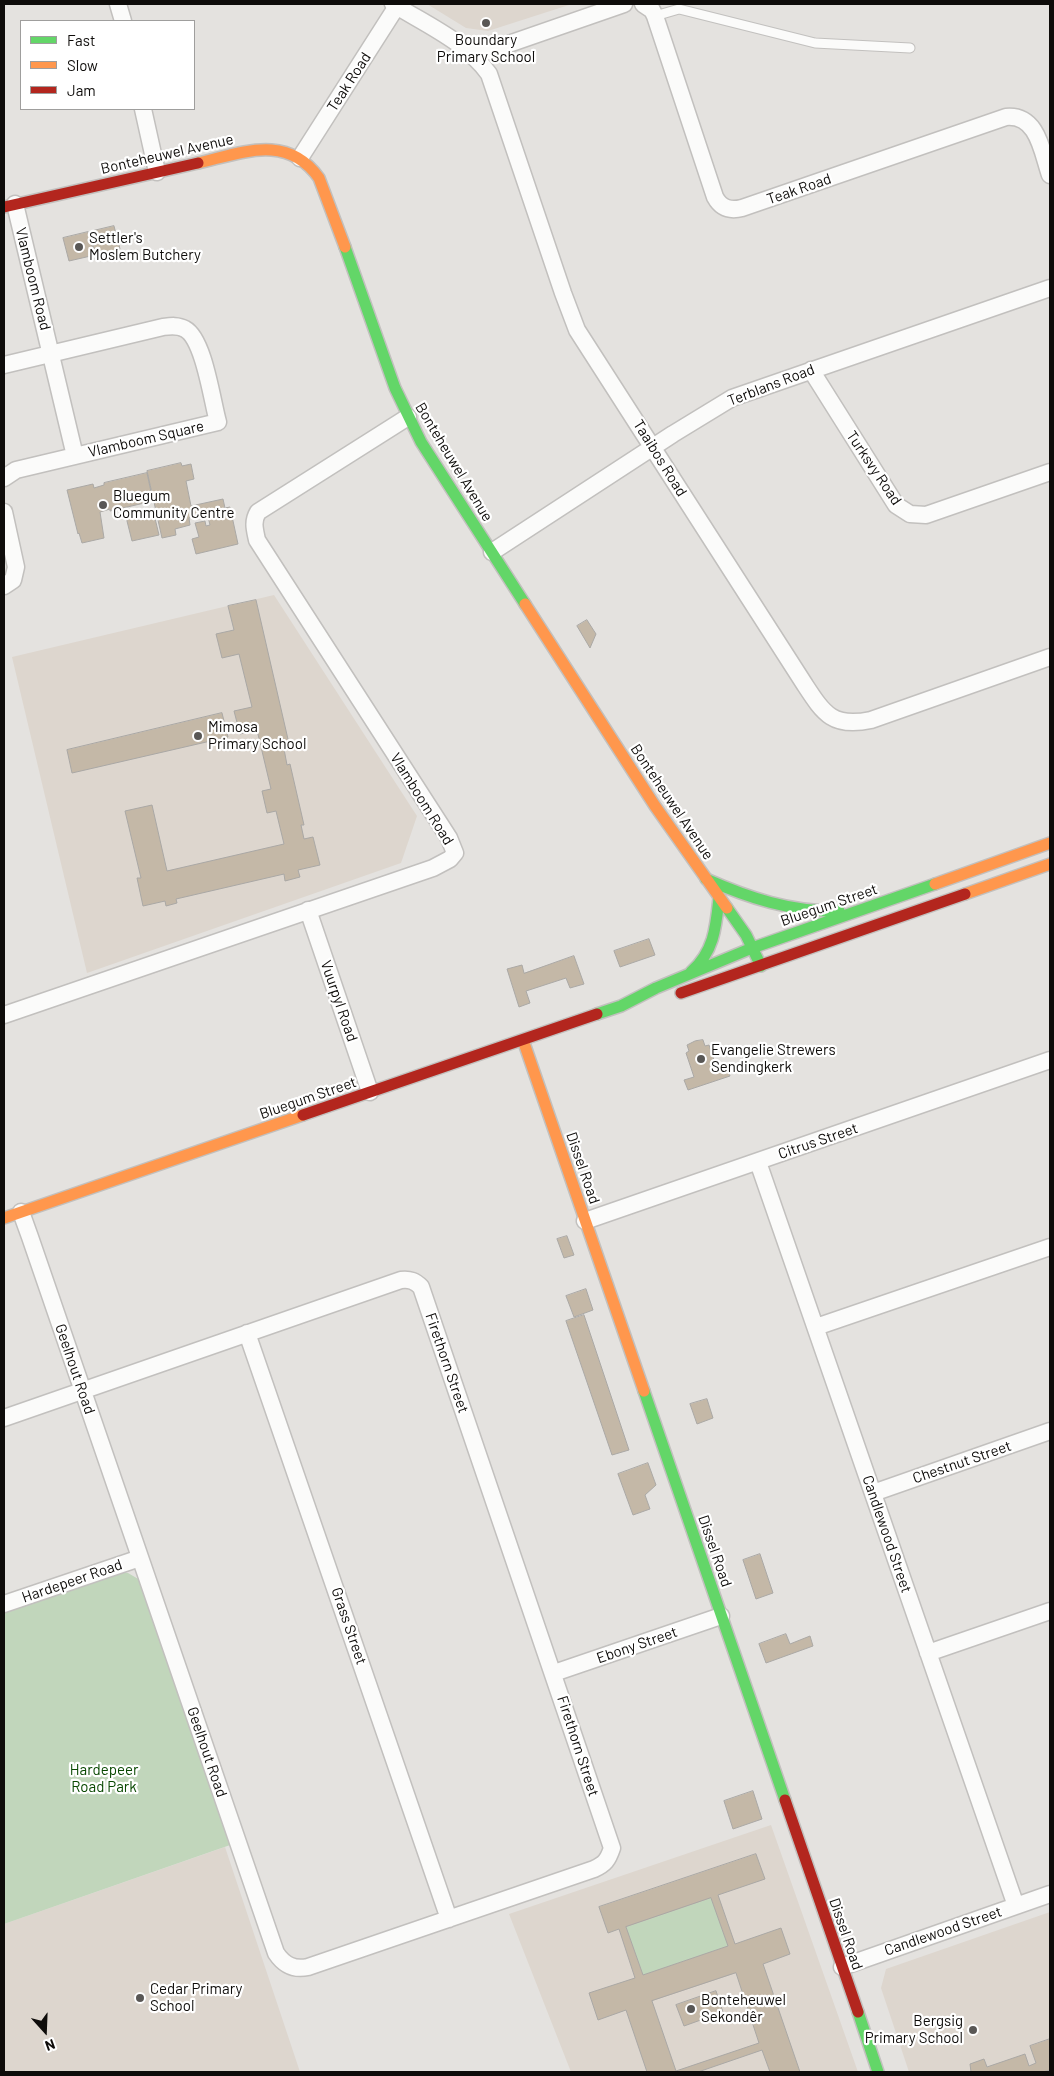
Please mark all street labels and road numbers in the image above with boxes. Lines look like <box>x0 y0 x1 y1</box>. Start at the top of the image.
street label: Teak Road <box>323 49 375 115</box>
street label: Bonteheuwel Avenue <box>99 130 235 178</box>
street label: Teak Road <box>765 170 833 208</box>
street label: Vlamboom Road <box>12 226 54 332</box>
street label: Terblans Road <box>725 360 817 410</box>
street label: Bonteheuwel Avenue <box>411 399 497 525</box>
street label: Taaibos Road <box>629 416 691 500</box>
street label: Vlamboom Square <box>86 417 206 461</box>
street label: Turksvy Road <box>843 427 905 509</box>
street label: Bonteheuwel Avenue <box>627 741 717 863</box>
street label: Vlamboom Road <box>386 750 458 848</box>
street label: Bluegum Street <box>778 880 880 930</box>
street label: Vuurpyl Road <box>317 958 361 1044</box>
street label: Bluegum Street <box>257 1073 359 1123</box>
street label: Citrus Street <box>776 1119 860 1163</box>
street label: Dissel Road <box>562 1130 604 1206</box>
street label: Firethorn Street <box>421 1311 473 1415</box>
street label: Geelhout Road <box>51 1321 99 1417</box>
street label: Chestnut Street <box>910 1437 1014 1487</box>
street label: Candlewood Street <box>858 1473 916 1595</box>
street label: Dissel Road <box>694 1513 736 1589</box>
street label: Hardepeer Road <box>20 1555 124 1607</box>
street label: Grass Street <box>327 1585 371 1667</box>
street label: Ebony Street <box>594 1623 680 1667</box>
street label: Firethorn Street <box>553 1693 603 1799</box>
street label: Geelhout Road <box>183 1704 231 1800</box>
street label: Dissel Road <box>825 1896 867 1972</box>
street label: Candlewood Street <box>882 1902 1004 1960</box>

